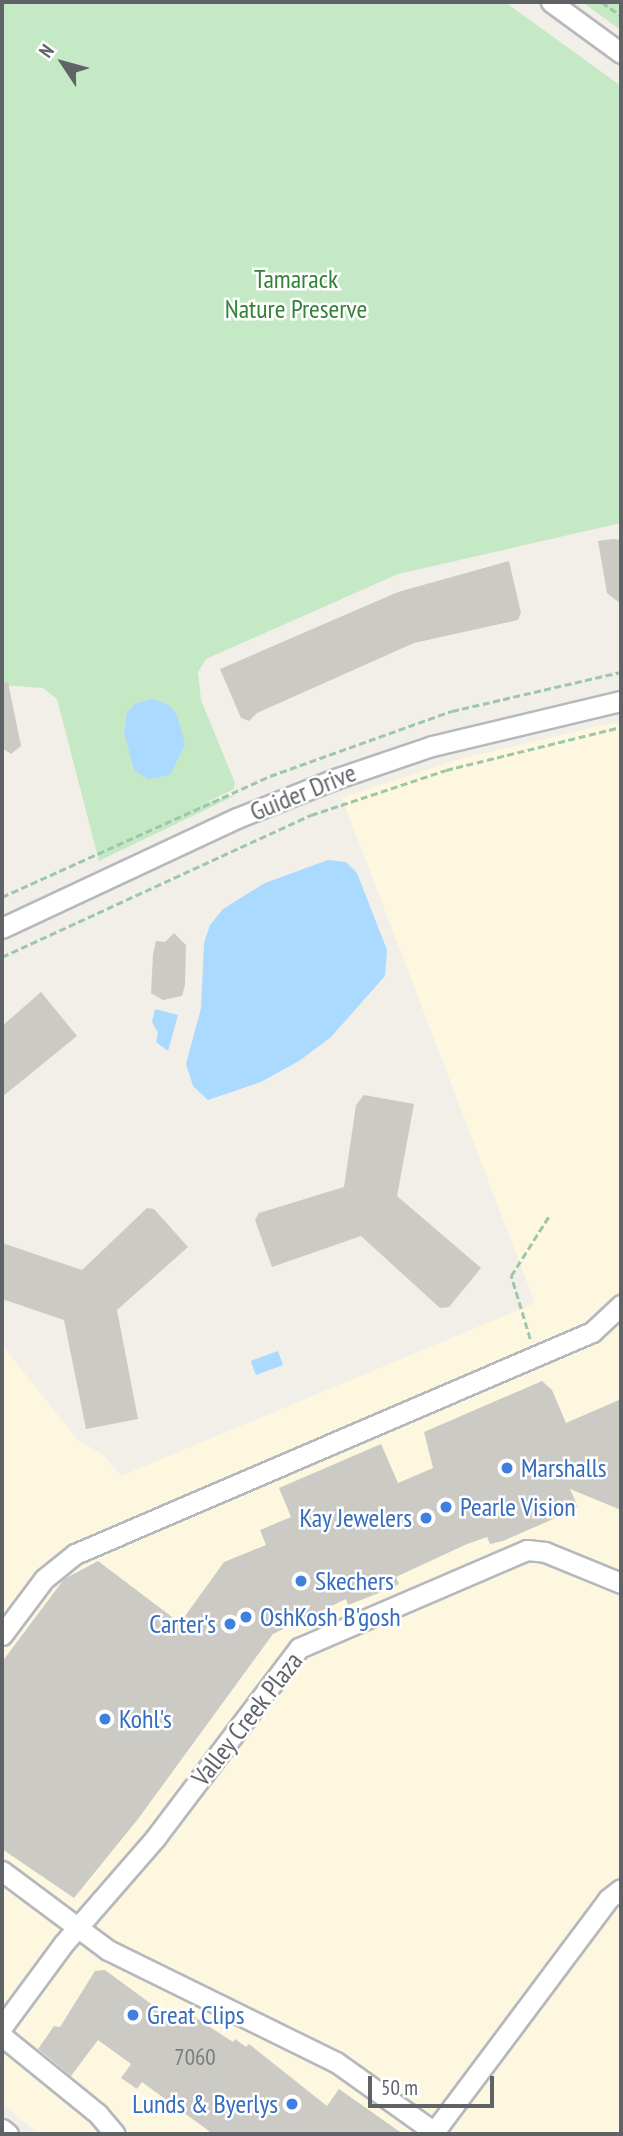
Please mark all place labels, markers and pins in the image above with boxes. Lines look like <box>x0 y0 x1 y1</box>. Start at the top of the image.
place label: Marshalls <box>521 1452 607 1484</box>
marker: Marshalls <box>499 1460 515 1476</box>
place label: Pearle Vision <box>460 1491 576 1523</box>
marker: Pearle Vision <box>438 1499 454 1515</box>
place label: Kay Jewelers <box>299 1502 412 1534</box>
marker: Kay Jewelers <box>418 1510 434 1526</box>
place label: Skechers <box>315 1565 394 1597</box>
marker: Skechers <box>293 1573 309 1589</box>
place label: OshKosh B'gosh <box>260 1601 401 1633</box>
place label: Carter's <box>149 1608 216 1640</box>
marker: OshKosh B'gosh <box>238 1609 254 1625</box>
marker: Carter's <box>222 1616 238 1632</box>
place label: Kohl's <box>119 1703 172 1735</box>
marker: Kohl's <box>97 1711 113 1727</box>
place label: Great Clips <box>147 1999 244 2031</box>
marker: Great Clips <box>125 2007 141 2023</box>
place label: Lunds & Byerlys <box>132 2088 278 2120</box>
marker: Lunds & Byerlys <box>284 2096 300 2112</box>

